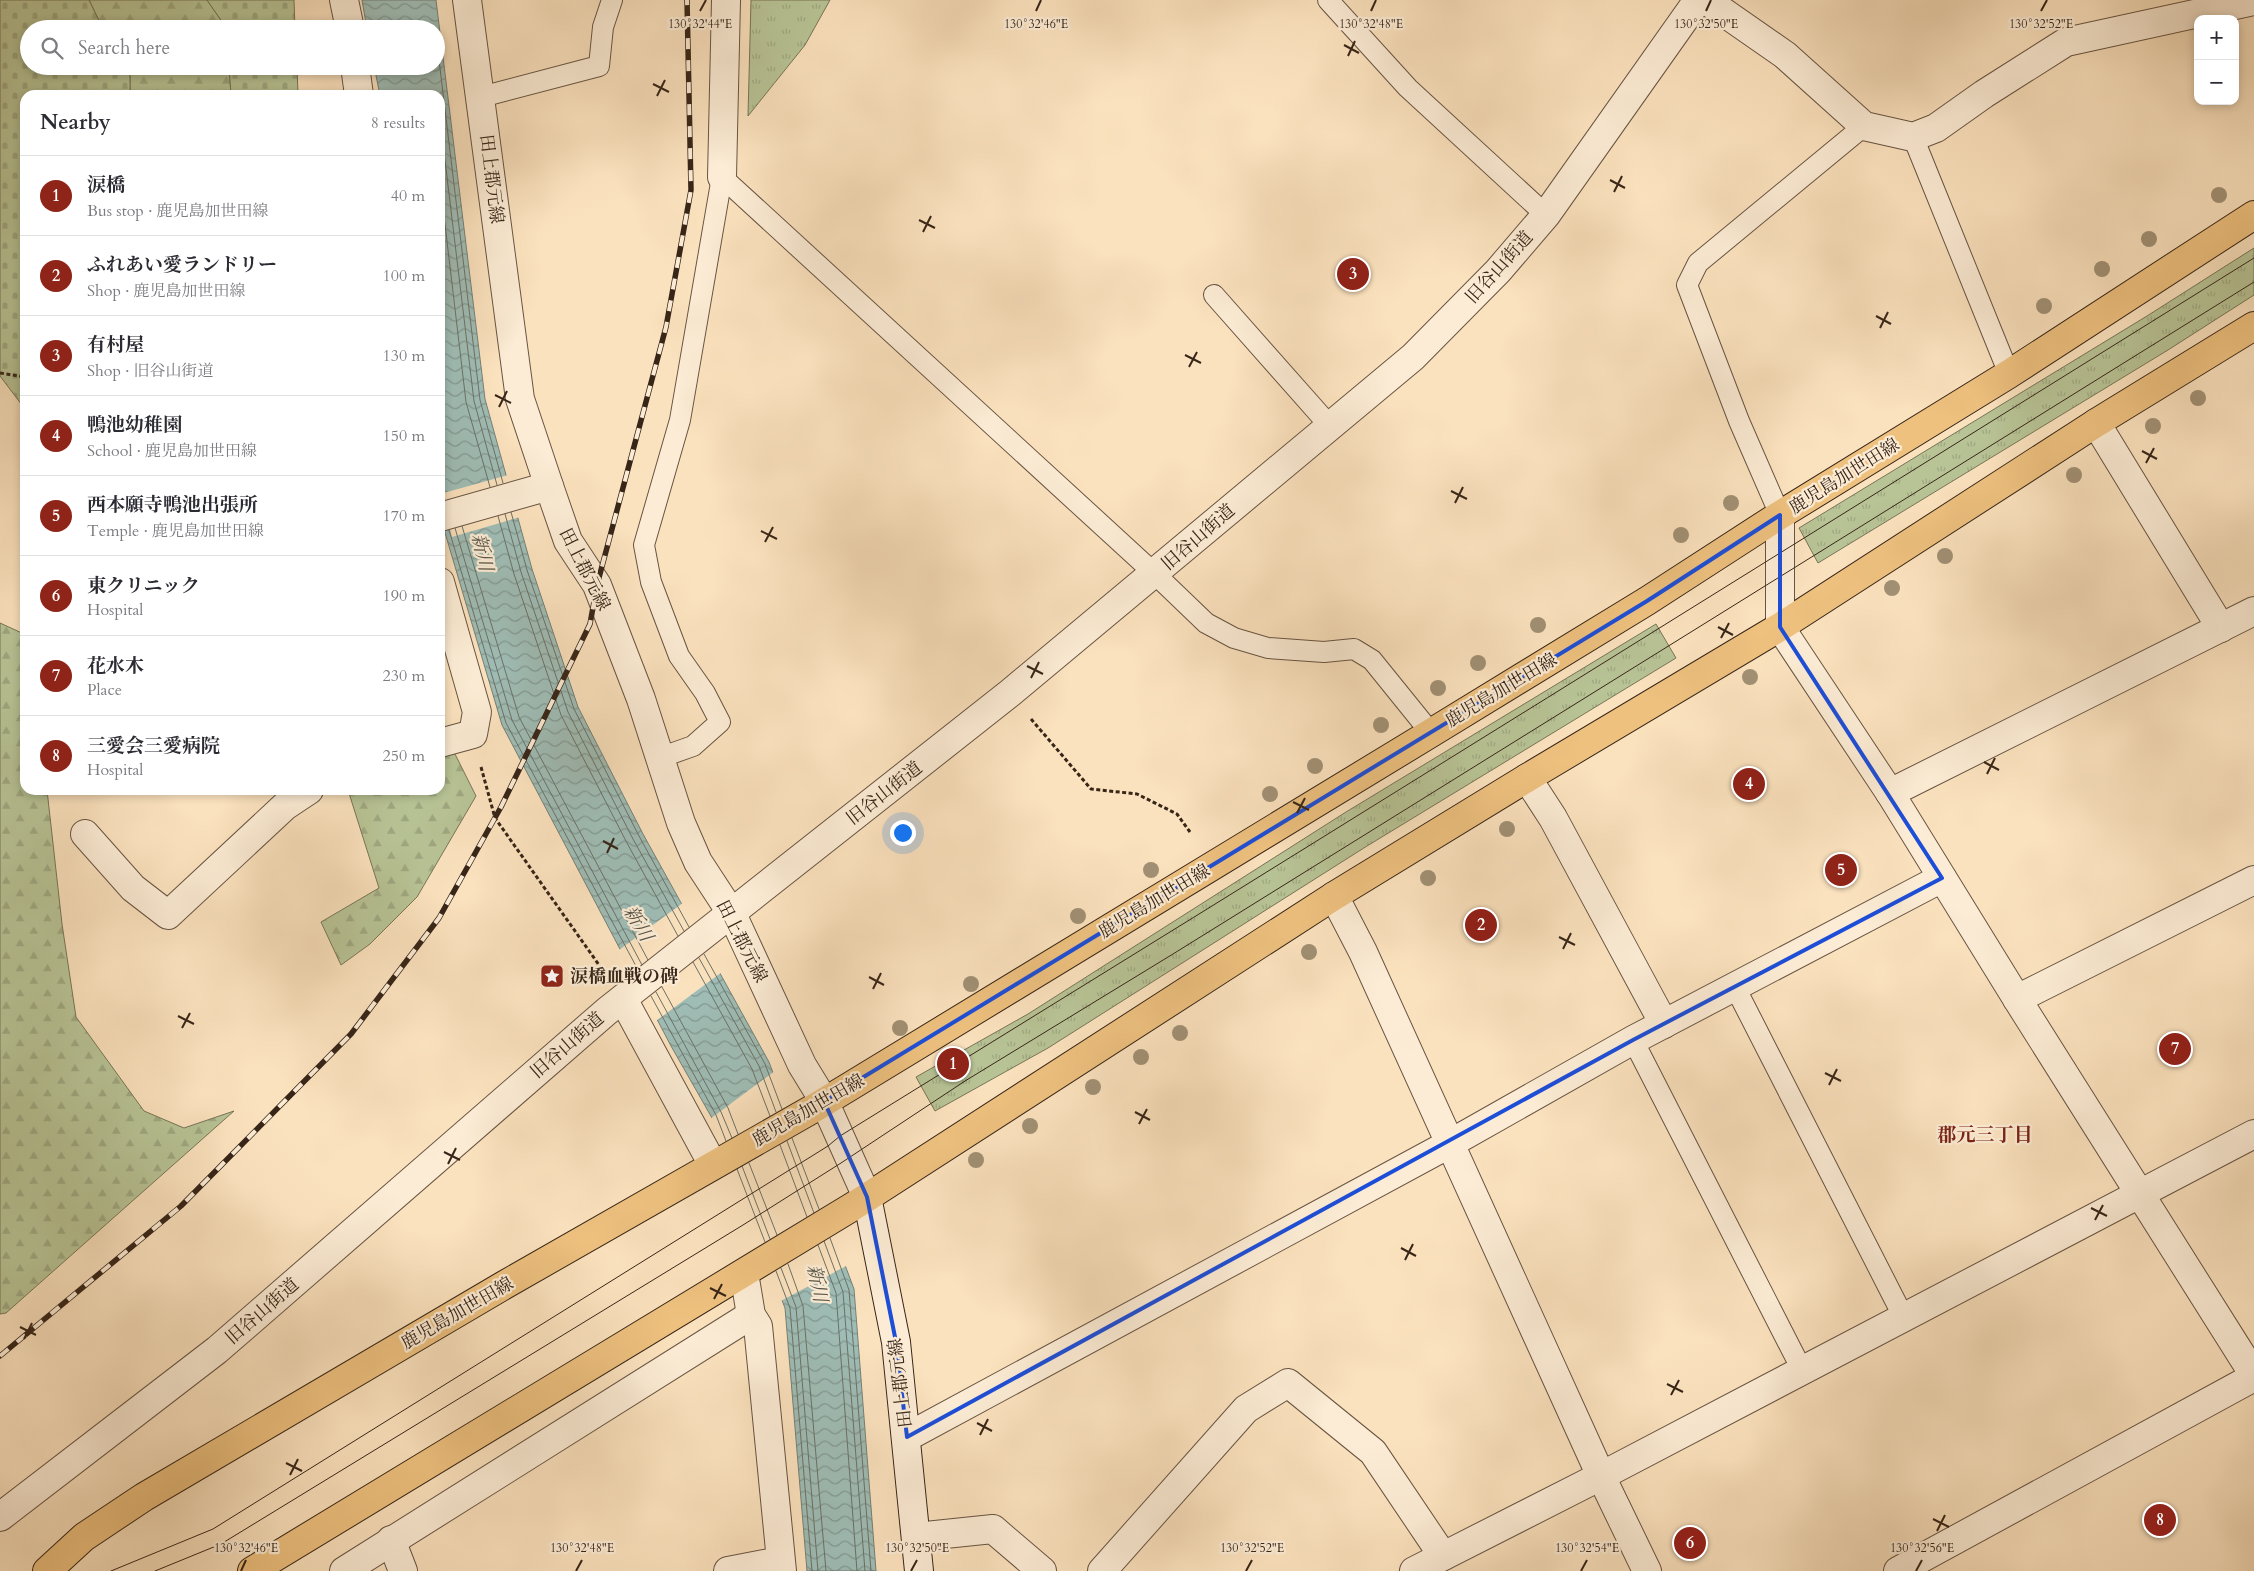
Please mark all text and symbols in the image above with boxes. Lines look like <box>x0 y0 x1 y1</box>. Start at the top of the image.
map controls <box>2194 15 2239 105</box>
button: + <box>2194 15 2239 60</box>
text: 130°32'44"E <box>668 16 732 32</box>
text: 130°32'46"E <box>1004 16 1068 32</box>
text: 130°32'48"E <box>1339 16 1403 32</box>
text: 130°32'50"E <box>1674 16 1738 32</box>
text: 130°32'52"E <box>2009 16 2073 32</box>
search box <box>20 20 445 75</box>
icon: search <box>38 34 66 62</box>
text: Search here <box>78 35 170 61</box>
button: − <box>2194 60 2239 105</box>
text: Nearby <box>40 108 111 137</box>
text: 8 results <box>371 112 425 134</box>
street label: 田上郡元線 <box>474 133 509 225</box>
text: 涙橋 <box>87 172 125 198</box>
text: 1 <box>52 185 60 207</box>
text: 40 m <box>391 185 425 207</box>
text: Bus stop · 鹿児島加世田線 <box>87 200 269 222</box>
street label: 旧谷山街道 <box>1460 226 1539 309</box>
text: ふれあい愛ランドリー <box>87 252 277 278</box>
pin: 3 <box>1337 255 1369 293</box>
text: 2 <box>52 265 60 287</box>
text: 100 m <box>383 265 425 287</box>
text: Shop · 鹿児島加世田線 <box>87 280 246 302</box>
text: 有村屋 <box>87 332 144 358</box>
text: 3 <box>52 345 60 367</box>
text: 130 m <box>383 345 425 367</box>
text: Shop · 旧谷山街道 <box>87 360 214 382</box>
text: 鴨池幼稚園 <box>87 412 182 438</box>
text: 4 <box>52 425 60 447</box>
text: 150 m <box>383 425 425 447</box>
street label: 鹿児島加世田線 <box>1784 432 1904 520</box>
text: School · 鹿児島加世田線 <box>87 440 257 462</box>
text: 西本願寺鴨池出張所 <box>87 492 258 518</box>
street label: 旧谷山街道 <box>1156 498 1240 576</box>
text: 5 <box>52 505 60 527</box>
text: 170 m <box>383 505 425 527</box>
text: Temple · 鹿児島加世田線 <box>87 520 264 542</box>
street label: 田上郡元線 <box>553 523 616 615</box>
water label: 新川 <box>465 531 499 576</box>
text: 東クリニック <box>87 573 200 599</box>
text: 6 <box>52 585 60 607</box>
text: 190 m <box>383 585 425 607</box>
text: Hospital <box>87 599 143 621</box>
street label: 鹿児島加世田線 <box>1441 647 1562 734</box>
text: 花水木 <box>87 653 144 679</box>
text: 7 <box>52 665 60 687</box>
text: 230 m <box>383 665 425 687</box>
text: Place <box>87 679 122 701</box>
text: 三愛会三愛病院 <box>87 733 220 759</box>
text: 8 <box>52 745 60 767</box>
text: 250 m <box>383 745 425 767</box>
street label: 旧谷山街道 <box>841 756 927 831</box>
text: Hospital <box>87 759 143 781</box>
pin: 4 <box>1733 765 1765 803</box>
your location <box>890 820 916 846</box>
pin: 5 <box>1825 851 1857 889</box>
street label: 鹿児島加世田線 <box>1094 858 1215 945</box>
street label: 田上郡元線 <box>710 895 773 987</box>
water label: 新川 <box>617 901 660 948</box>
pin: 2 <box>1465 906 1497 944</box>
place icon: 涙橋血戦の碑 <box>539 963 565 989</box>
place label: 涙橋血戦の碑 <box>570 964 678 989</box>
street label: 旧谷山街道 <box>525 1006 609 1084</box>
pin: 7 <box>2159 1030 2191 1068</box>
pin: 1 <box>937 1045 969 1083</box>
street label: 鹿児島加世田線 <box>747 1068 869 1153</box>
district label: 郡元三丁目 <box>1937 1122 2033 1148</box>
water label: 新川 <box>801 1262 834 1306</box>
street label: 鹿児島加世田線 <box>396 1271 518 1356</box>
street label: 旧谷山街道 <box>220 1272 304 1350</box>
street label: 田上郡元線 <box>883 1337 918 1429</box>
pin: 8 <box>2144 1501 2176 1539</box>
pin: 6 <box>1674 1524 1706 1562</box>
text: 130°32'46"E <box>214 1540 278 1556</box>
text: 130°32'48"E <box>550 1540 614 1556</box>
text: 130°32'50"E <box>885 1540 949 1556</box>
text: 130°32'52"E <box>1220 1540 1284 1556</box>
text: 130°32'54"E <box>1555 1540 1619 1556</box>
text: 130°32'56"E <box>1890 1540 1954 1556</box>

